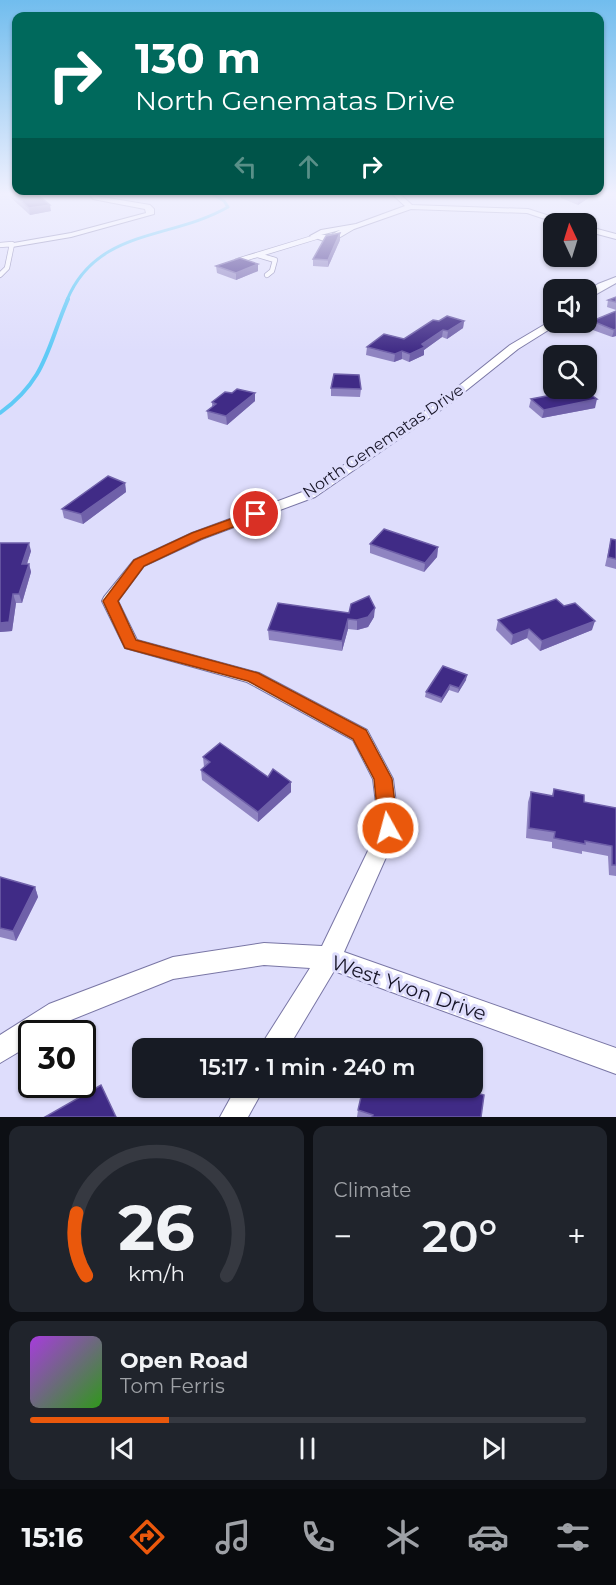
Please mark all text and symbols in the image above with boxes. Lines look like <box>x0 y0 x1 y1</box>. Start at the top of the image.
text: 130 m <box>135 32 261 84</box>
icon: right <box>36 36 114 114</box>
text: North Genematas Drive <box>135 84 455 117</box>
icon: left <box>229 150 262 183</box>
icon: ahead <box>292 150 325 183</box>
icon: right <box>355 150 388 183</box>
north arrow <box>543 213 597 267</box>
map controls <box>543 213 597 399</box>
button: sound <box>543 279 597 333</box>
button: search <box>543 345 597 399</box>
street label: North Genematas Drive <box>299 380 467 502</box>
pin <box>230 488 281 539</box>
icon: arrive <box>239 497 272 530</box>
position arrow <box>356 796 420 860</box>
street label: West Yvon Drive <box>328 950 490 1026</box>
speed limit sign: 30 <box>18 1020 96 1098</box>
text: 15:17 · 1 min · 240 m <box>200 1054 415 1081</box>
text: Climate <box>334 1178 411 1202</box>
text: 26 <box>118 1190 195 1266</box>
text: 20° <box>422 1208 497 1263</box>
text: − <box>334 1216 352 1256</box>
text: + <box>567 1216 586 1256</box>
text: km/h <box>128 1260 185 1286</box>
text: Open Road <box>120 1347 248 1374</box>
text: Tom Ferris <box>120 1374 225 1398</box>
icon: previous <box>106 1432 139 1465</box>
icon: pause <box>291 1432 324 1465</box>
icon: next <box>477 1432 510 1465</box>
icon: directions <box>126 1516 168 1558</box>
icon: music <box>212 1516 254 1558</box>
icon: phone <box>297 1516 339 1558</box>
icon: climate <box>382 1516 424 1558</box>
icon: car <box>467 1516 509 1558</box>
icon: filters <box>552 1516 594 1558</box>
text: 15:16 <box>22 1521 83 1554</box>

